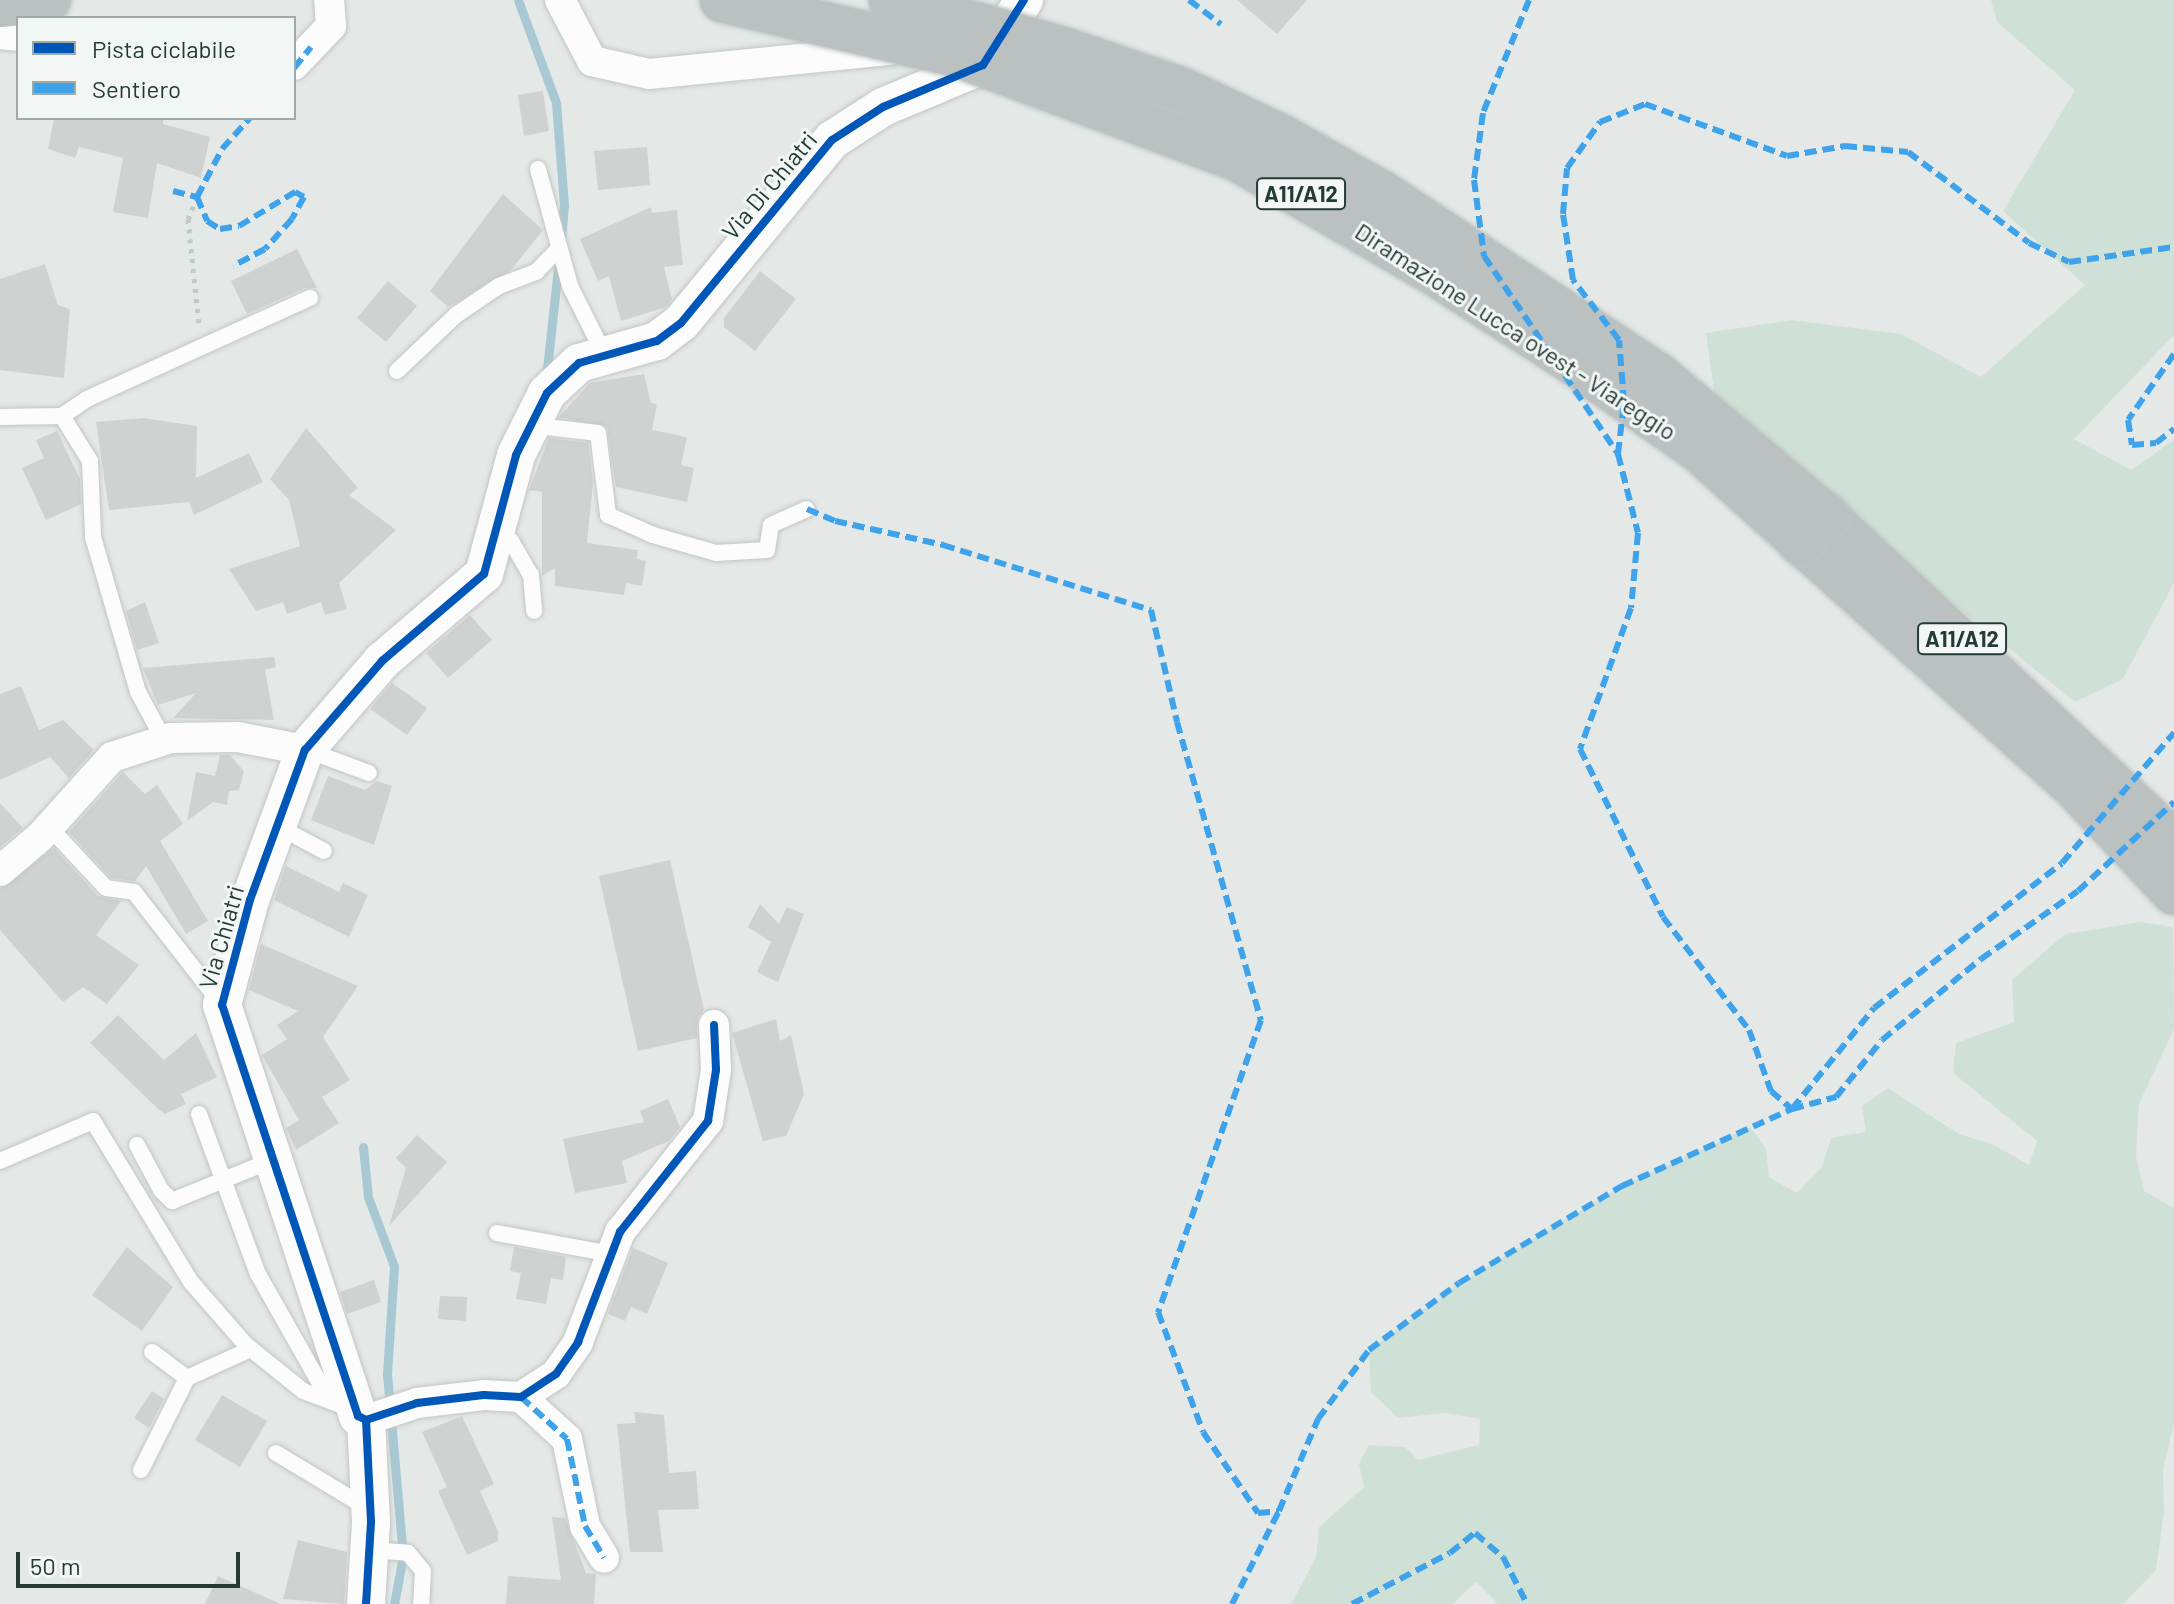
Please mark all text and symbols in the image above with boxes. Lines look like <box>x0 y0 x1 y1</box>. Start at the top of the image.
legend <box>16 16 296 120</box>
text: Pista ciclabile <box>92 34 236 63</box>
text: Sentiero <box>92 74 181 103</box>
street label: Via Di Chiatri <box>715 125 823 245</box>
road number: A11/A12 <box>1255 176 1347 212</box>
street label: Diramazione Lucca ovest - Viareggio <box>1350 216 1682 446</box>
road number: A11/A12 <box>1916 621 2008 657</box>
street label: Via Chiatri <box>192 882 250 992</box>
scale bar <box>20 1536 244 1586</box>
text: 50 m <box>30 1551 81 1580</box>

